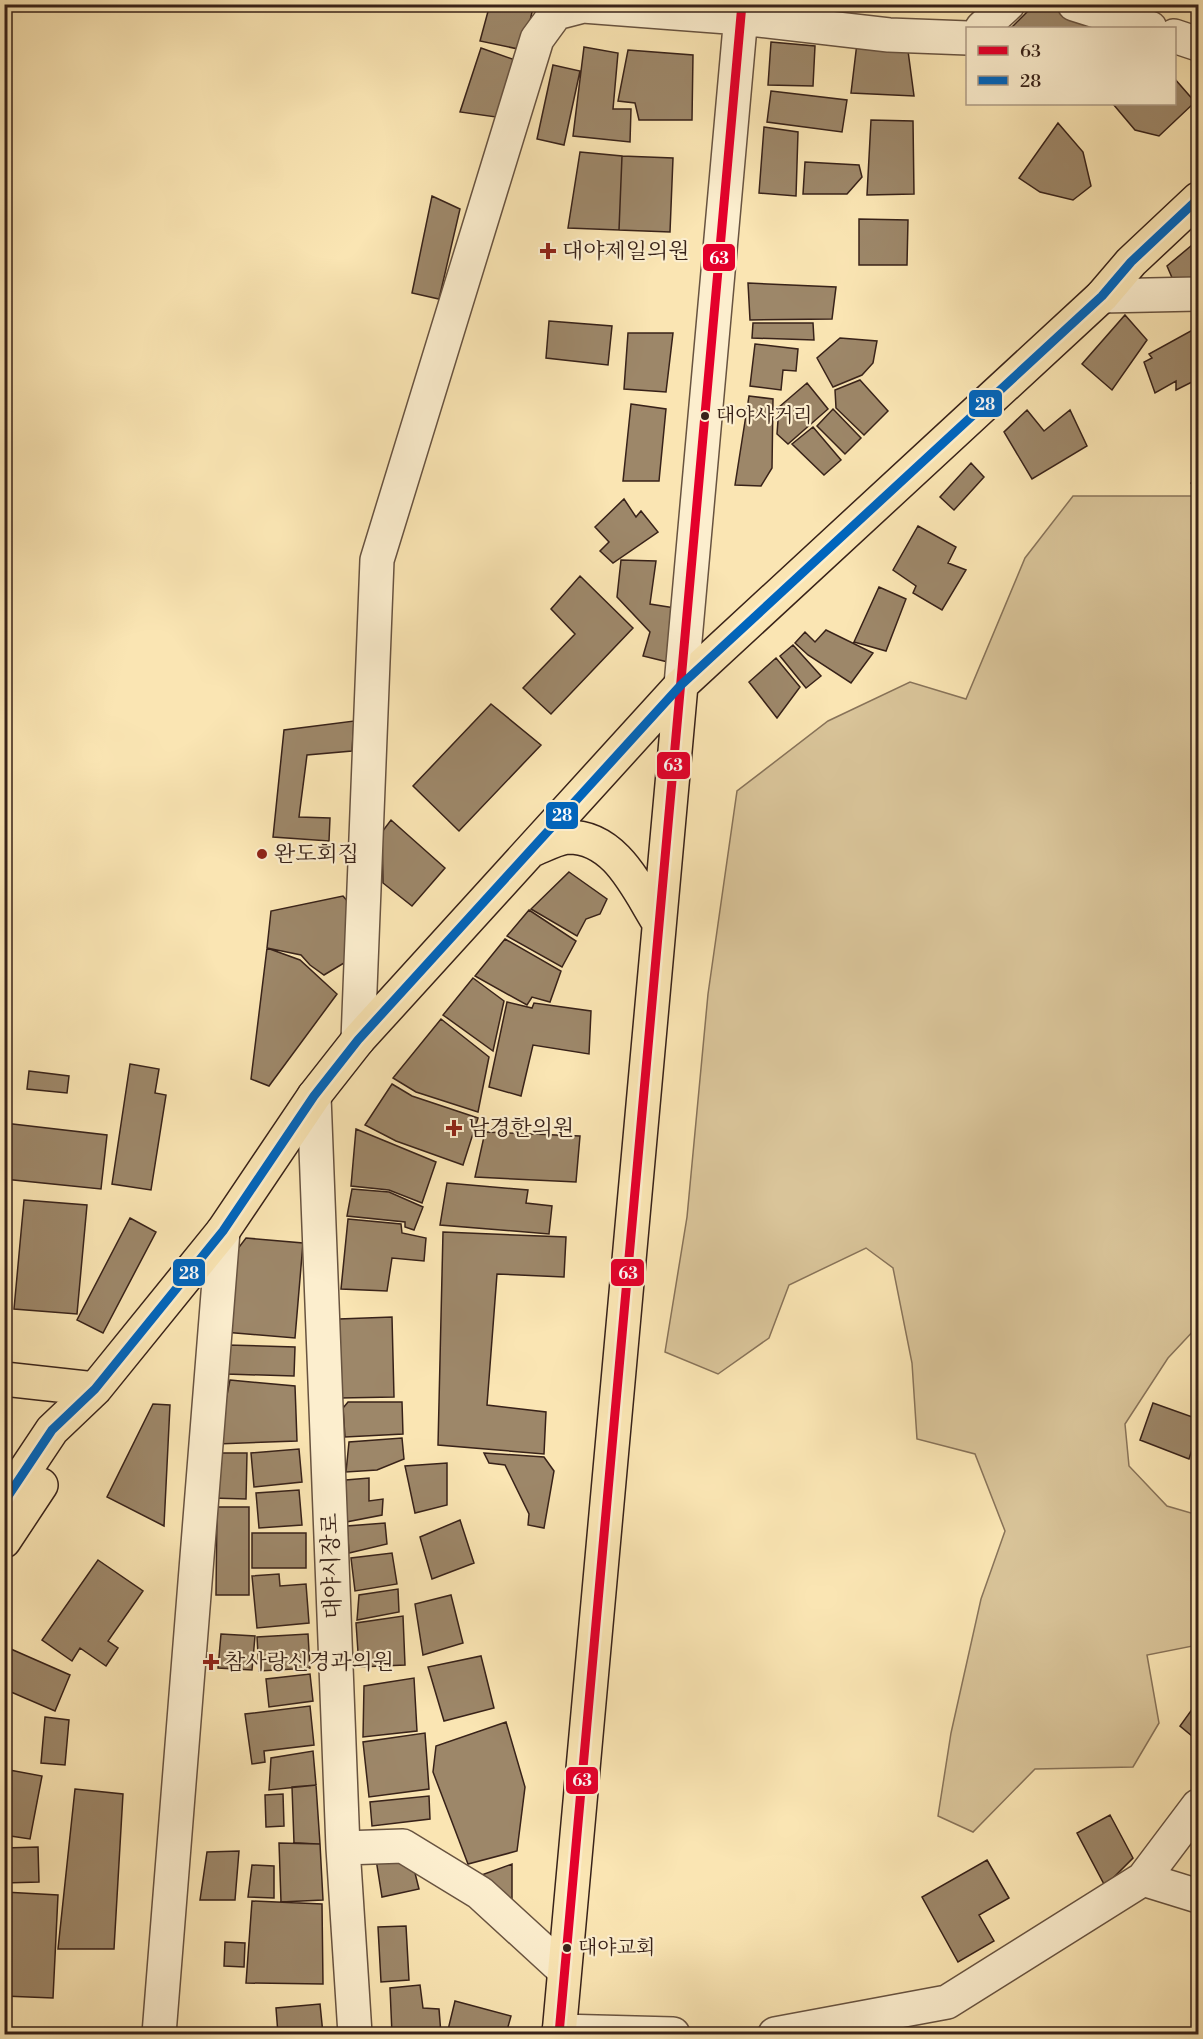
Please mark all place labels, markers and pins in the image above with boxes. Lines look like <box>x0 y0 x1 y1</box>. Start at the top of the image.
place label: 대야제일의원 <box>562 238 690 265</box>
marker: 대야제일의원 <box>539 242 557 260</box>
place label: 대야사거리 <box>716 404 813 429</box>
marker: 대야사거리 <box>699 410 711 422</box>
place label: 완도회집 <box>274 841 359 868</box>
marker: 완도회집 <box>255 847 269 861</box>
place label: 남경한의원 <box>468 1115 574 1142</box>
marker: 남경한의원 <box>445 1119 463 1137</box>
place label: 참사랑신경과의원 <box>224 1649 394 1676</box>
marker: 참사랑신경과의원 <box>202 1653 220 1671</box>
place label: 대야교회 <box>578 1936 655 1961</box>
marker: 대야교회 <box>561 1942 573 1954</box>

